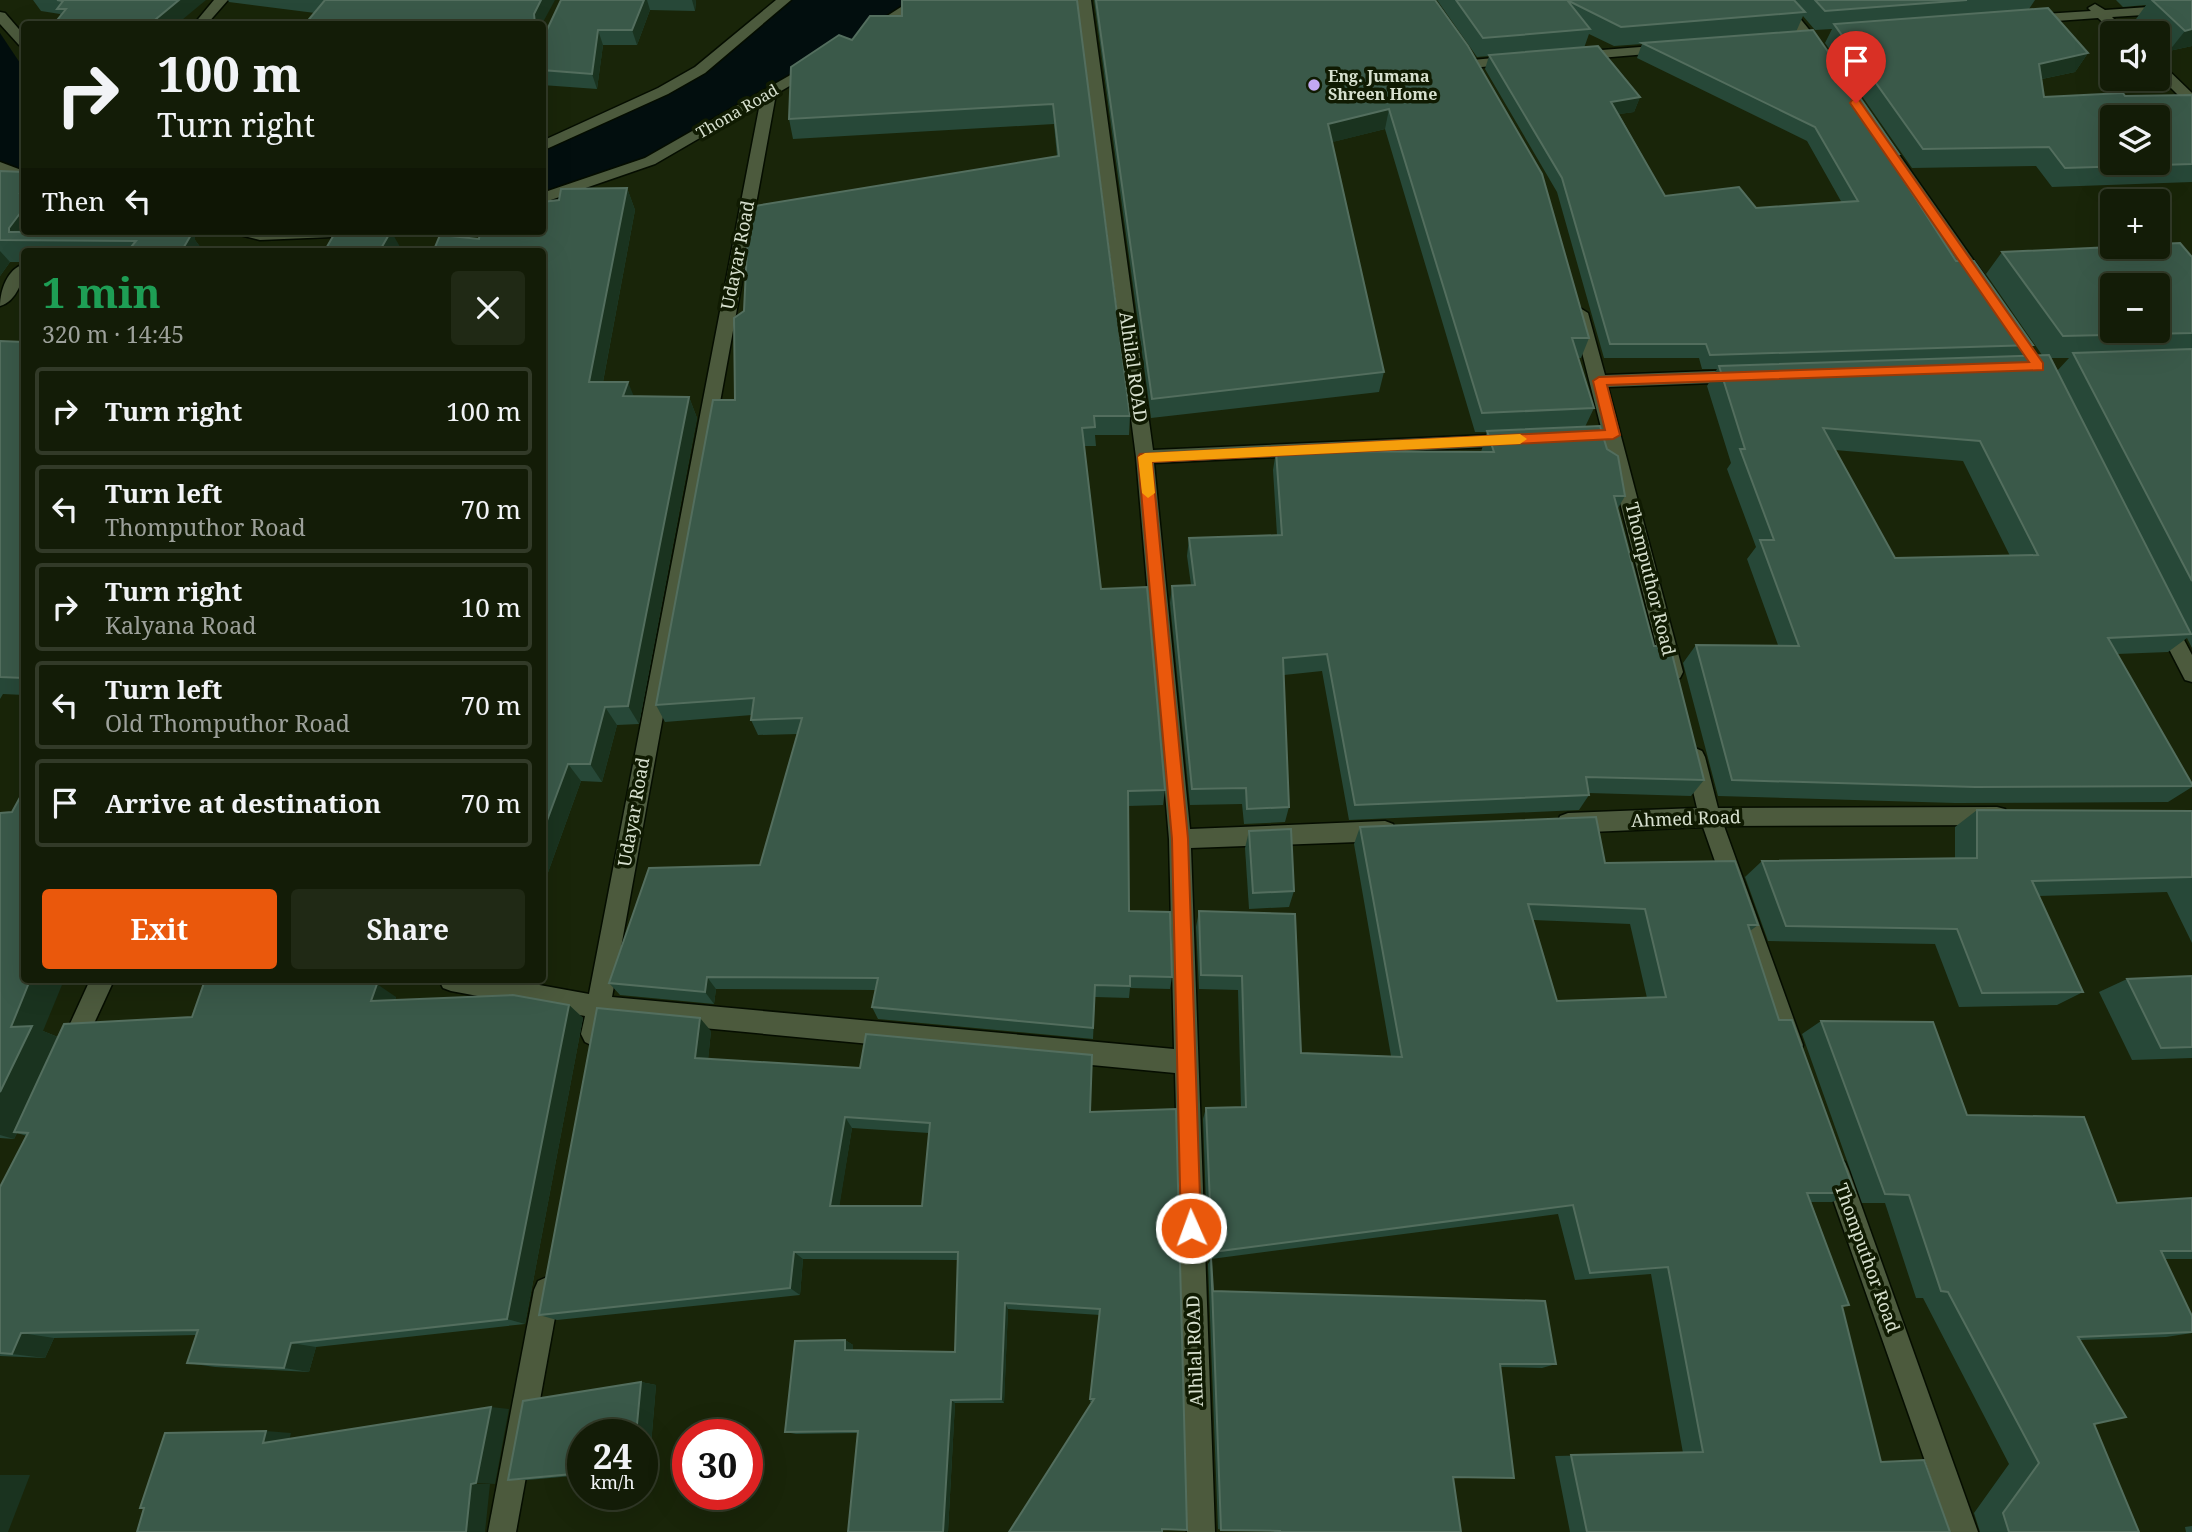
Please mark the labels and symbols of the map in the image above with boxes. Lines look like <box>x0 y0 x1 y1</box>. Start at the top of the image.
pin <box>1826 31 1886 103</box>
place label: Eng. Jumana Shreen Home <box>1328 65 1437 105</box>
marker: Eng. Jumana Shreen Home <box>1306 77 1322 93</box>
street label: Thona Road <box>692 79 782 143</box>
street label: Udayar Road <box>715 198 759 311</box>
street label: Alhilal ROAD <box>1114 310 1154 424</box>
street label: Thomputhor Road <box>1620 500 1682 658</box>
street label: Udayar Road <box>612 755 654 868</box>
street label: Ahmed Road <box>1631 804 1741 832</box>
street label: Thomputhor Road <box>1830 1180 1906 1336</box>
position arrow <box>1154 1191 1228 1265</box>
street label: Alhilal ROAD <box>1180 1295 1208 1407</box>
speed limit sign: 30 <box>672 1419 763 1510</box>

